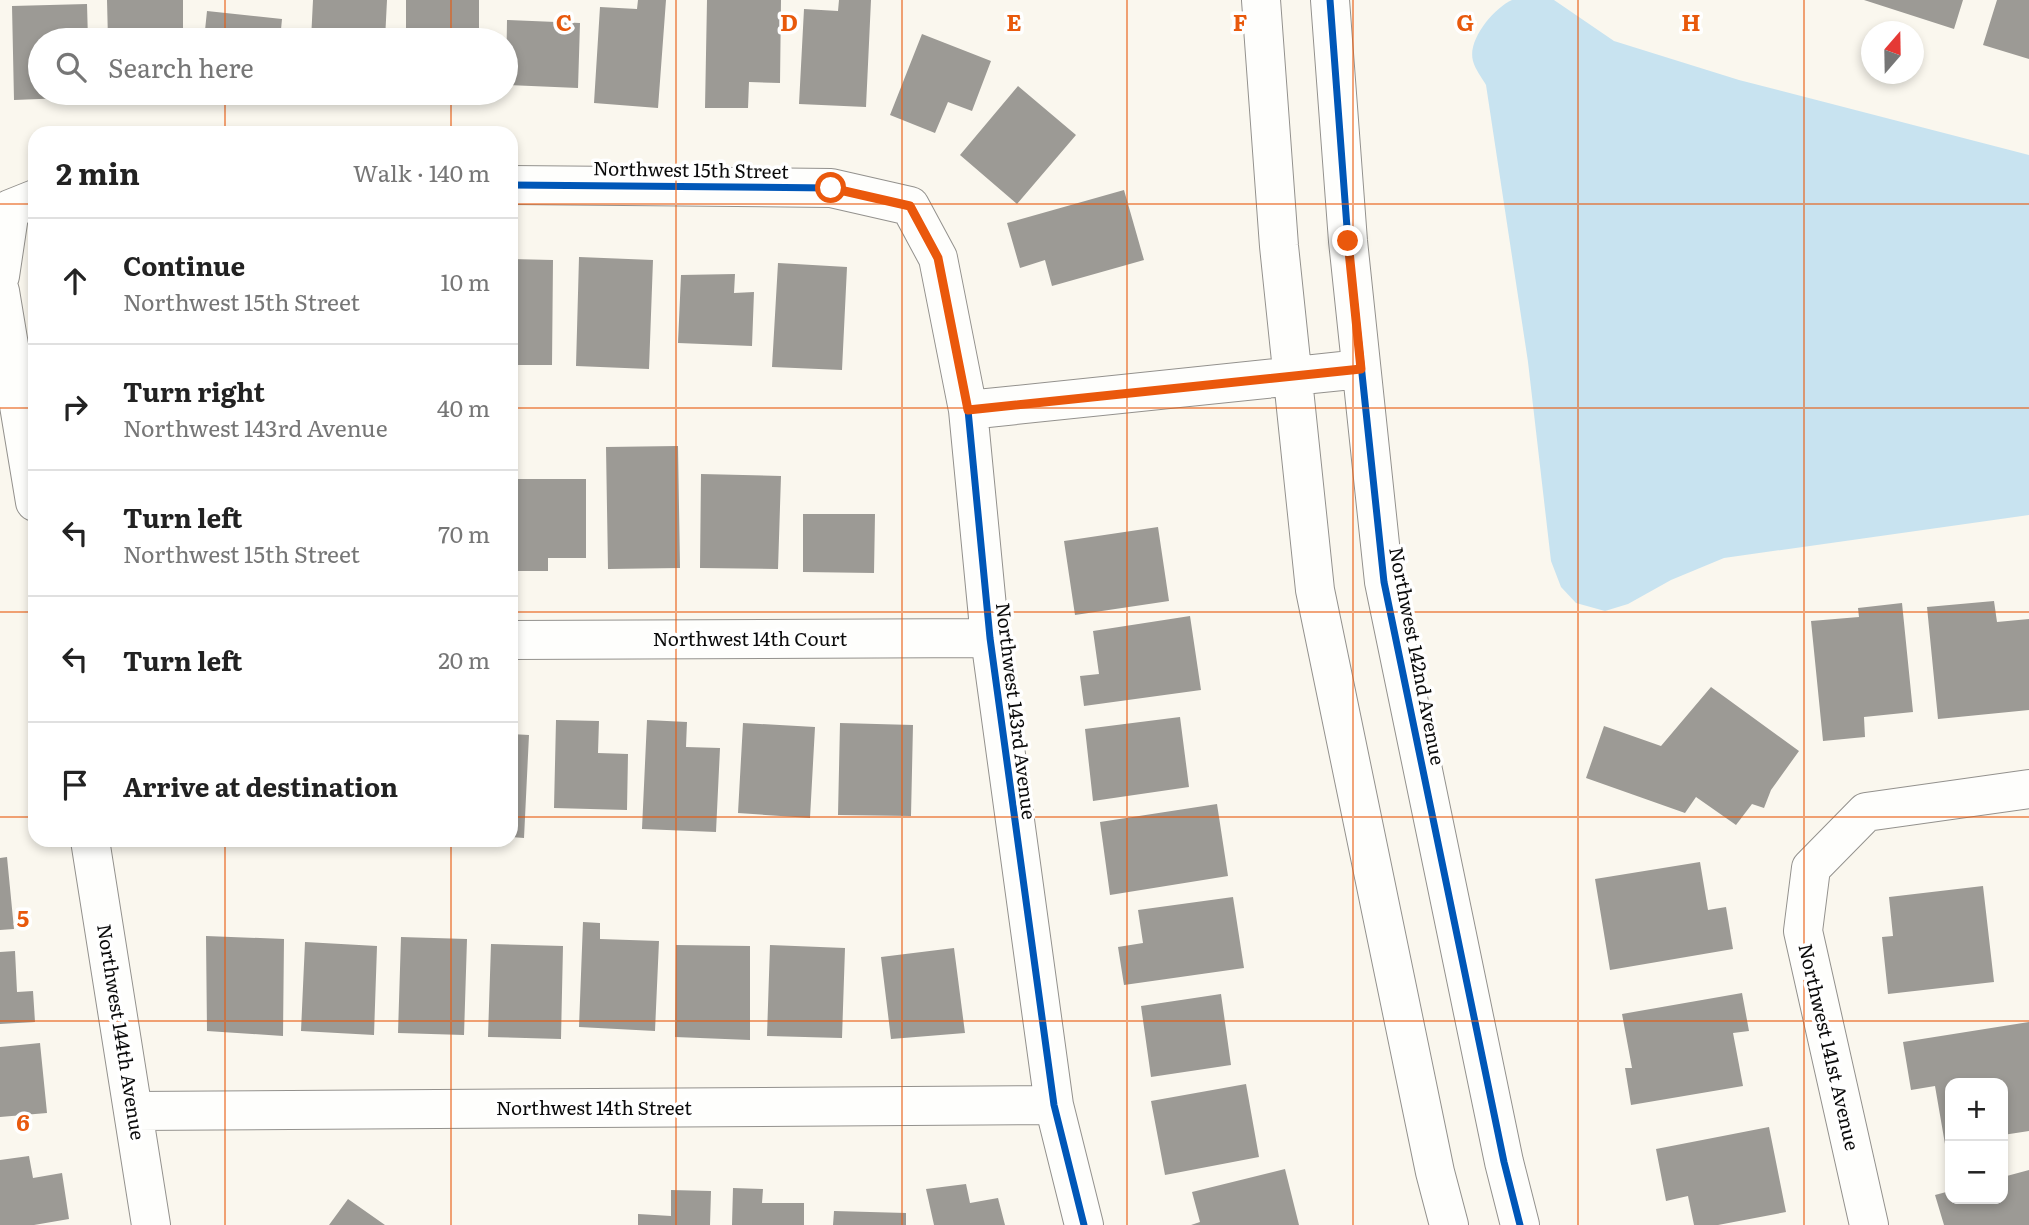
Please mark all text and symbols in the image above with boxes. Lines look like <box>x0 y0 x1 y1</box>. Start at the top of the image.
text: C <box>556 4 572 38</box>
text: D <box>780 4 798 38</box>
text: E <box>1006 4 1022 38</box>
text: F <box>1233 4 1248 38</box>
text: G <box>1456 4 1474 38</box>
text: H <box>1681 4 1701 38</box>
north arrow <box>1861 21 1924 84</box>
search box <box>28 28 518 105</box>
text: Search here <box>108 47 254 86</box>
icon: search <box>52 48 90 86</box>
text: 2 min <box>56 150 140 194</box>
street label: Northwest 15th Street <box>593 153 789 185</box>
text: Walk · 140 m <box>353 155 490 189</box>
route start <box>815 172 846 203</box>
route end <box>1332 225 1363 256</box>
text: Continue <box>123 245 245 284</box>
icon: ahead <box>56 262 94 300</box>
text: 10 m <box>440 264 490 298</box>
text: Northwest 15th Street <box>123 284 360 318</box>
text: Turn right <box>123 371 265 410</box>
icon: right <box>56 388 94 426</box>
text: 40 m <box>437 390 490 424</box>
text: Northwest 143rd Avenue <box>123 410 388 444</box>
text: Turn left <box>123 497 242 536</box>
icon: left <box>56 514 94 552</box>
text: 70 m <box>438 516 490 550</box>
text: Northwest 15th Street <box>123 536 360 570</box>
street label: Northwest 142nd Avenue <box>1383 544 1453 767</box>
street label: Northwest 143rd Avenue <box>990 601 1044 821</box>
street label: Northwest 14th Court <box>653 624 848 652</box>
icon: left <box>56 640 94 678</box>
text: Turn left <box>123 640 242 679</box>
text: 20 m <box>438 642 490 676</box>
icon: arrive <box>56 766 94 804</box>
text: Arrive at destination <box>123 766 398 805</box>
text: 5 <box>17 900 29 934</box>
street label: Northwest 144th Avenue <box>91 922 153 1142</box>
street label: Northwest 141st Avenue <box>1793 941 1867 1153</box>
map controls <box>1945 1078 2008 1204</box>
button: + <box>1945 1078 2008 1141</box>
street label: Northwest 14th Street <box>496 1093 692 1121</box>
text: 6 <box>16 1104 30 1138</box>
button: − <box>1945 1141 2008 1204</box>

